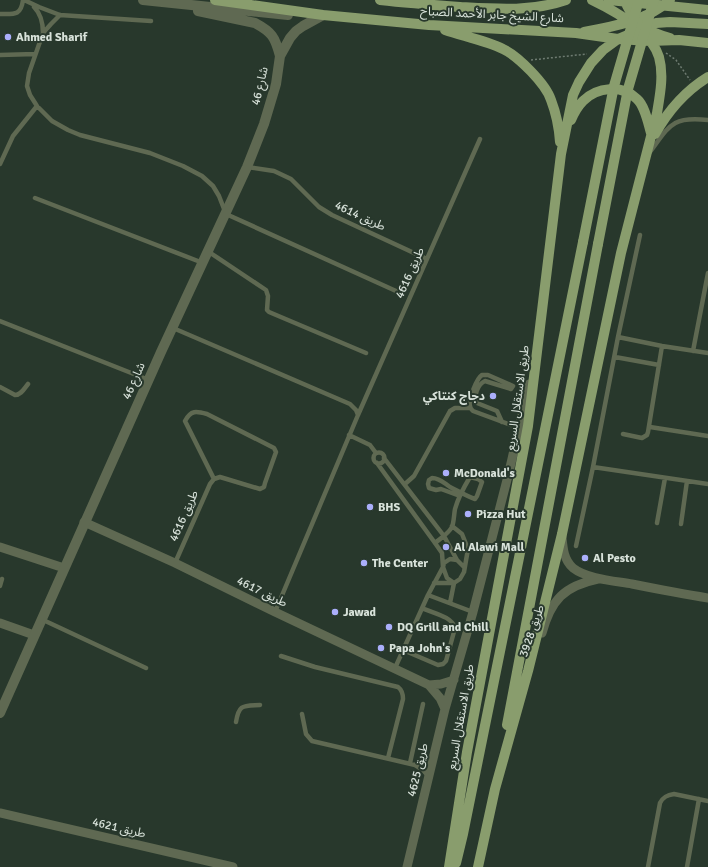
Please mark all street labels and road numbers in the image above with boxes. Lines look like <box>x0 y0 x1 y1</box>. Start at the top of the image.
street label: شارع الشيخ جابر الأحمد الصباح <box>420 4 564 27</box>
street label: شارع 46 <box>248 65 273 107</box>
street label: طريق 4614 <box>332 198 388 234</box>
street label: طريق 4616 <box>392 245 428 301</box>
street label: طريق الاستقلال السريع <box>503 344 534 452</box>
street label: شارع 46 <box>119 360 150 402</box>
street label: طريق 4616 <box>166 488 202 544</box>
street label: طريق 4617 <box>234 573 290 611</box>
street label: طريق 3928 <box>516 603 548 659</box>
street label: طريق الاستقلال السريع <box>444 663 479 771</box>
street label: طريق 4625 <box>404 742 432 798</box>
street label: طريق 4621 <box>91 815 147 841</box>

